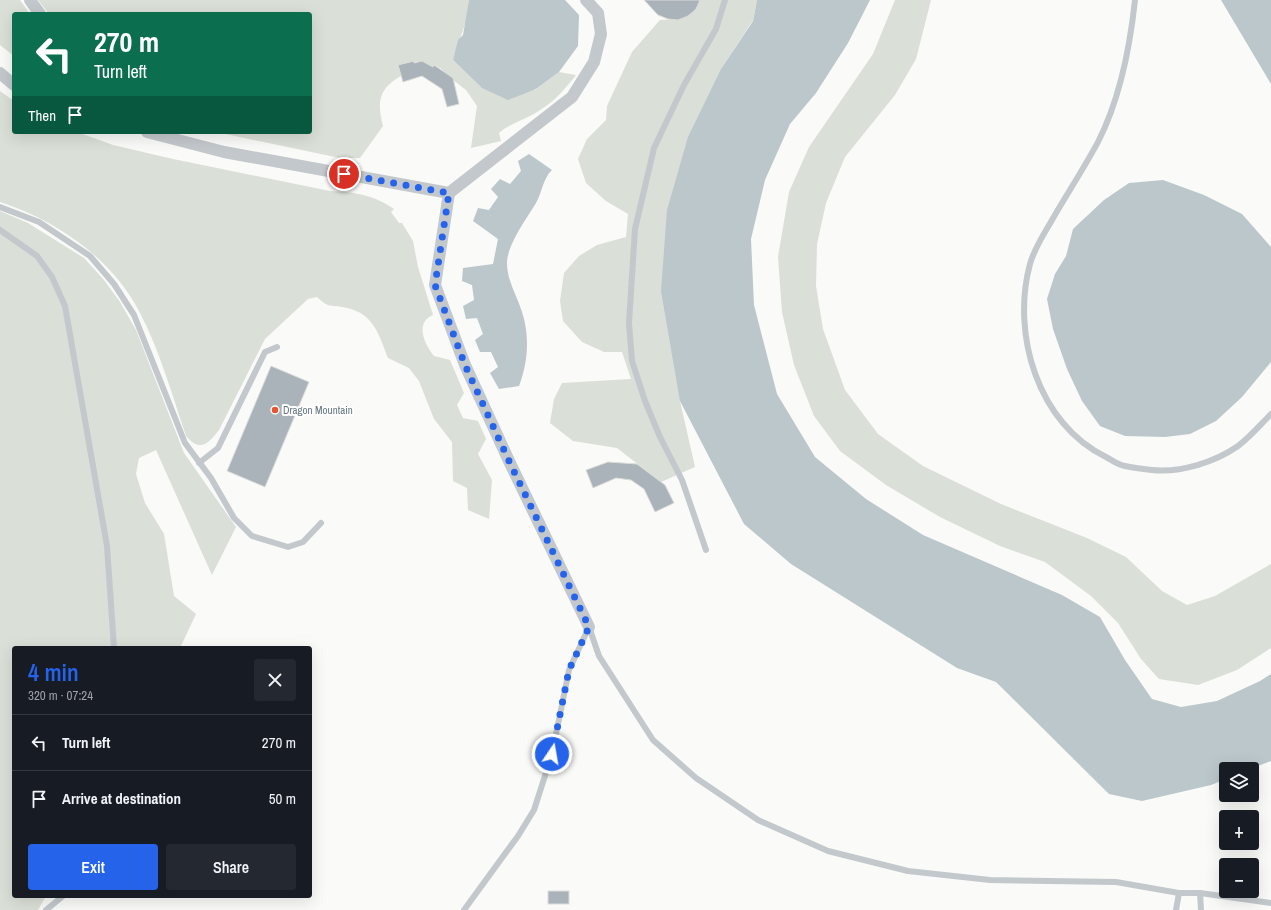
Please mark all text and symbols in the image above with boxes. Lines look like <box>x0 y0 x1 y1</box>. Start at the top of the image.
text: 270 m <box>94 23 159 61</box>
icon: left <box>28 28 80 80</box>
text: Turn left <box>94 59 147 84</box>
icon: arrive <box>64 104 86 126</box>
text: Then <box>28 105 56 126</box>
pin <box>327 157 361 191</box>
icon: arrive <box>333 163 355 185</box>
place label: Dragon Mountain <box>283 403 353 417</box>
marker: Dragon Mountain <box>270 405 280 415</box>
text: 4 min <box>28 656 79 688</box>
button: close <box>254 659 296 701</box>
text: 320 m · 07:24 <box>28 687 93 704</box>
icon: left <box>28 732 50 754</box>
text: Turn left <box>62 732 110 753</box>
text: 270 m <box>262 732 296 753</box>
position arrow <box>531 733 573 775</box>
map controls <box>1219 762 1259 898</box>
button: layers <box>1219 762 1259 802</box>
icon: arrive <box>28 788 50 810</box>
text: Arrive at destination <box>62 788 181 809</box>
text: 50 m <box>269 788 296 809</box>
button: + <box>1219 810 1259 850</box>
button: Exit <box>28 844 158 890</box>
button: Share <box>166 844 296 890</box>
button: − <box>1219 858 1259 898</box>

